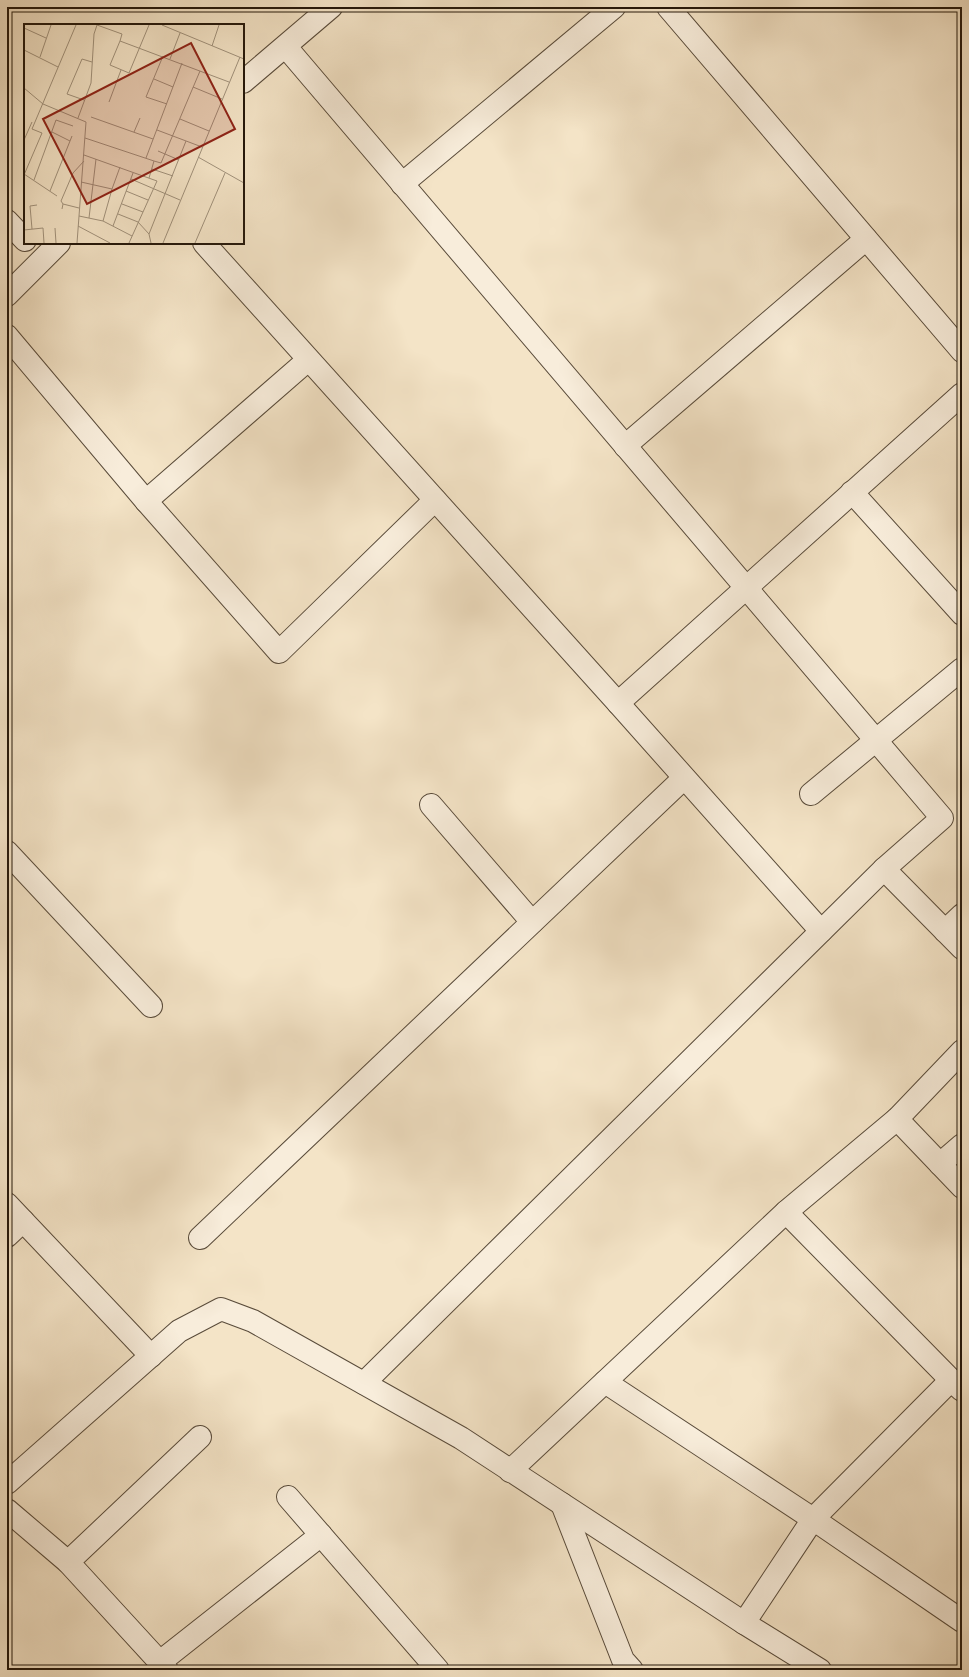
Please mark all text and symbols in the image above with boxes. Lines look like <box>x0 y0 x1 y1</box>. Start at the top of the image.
inset map <box>24 24 244 244</box>

